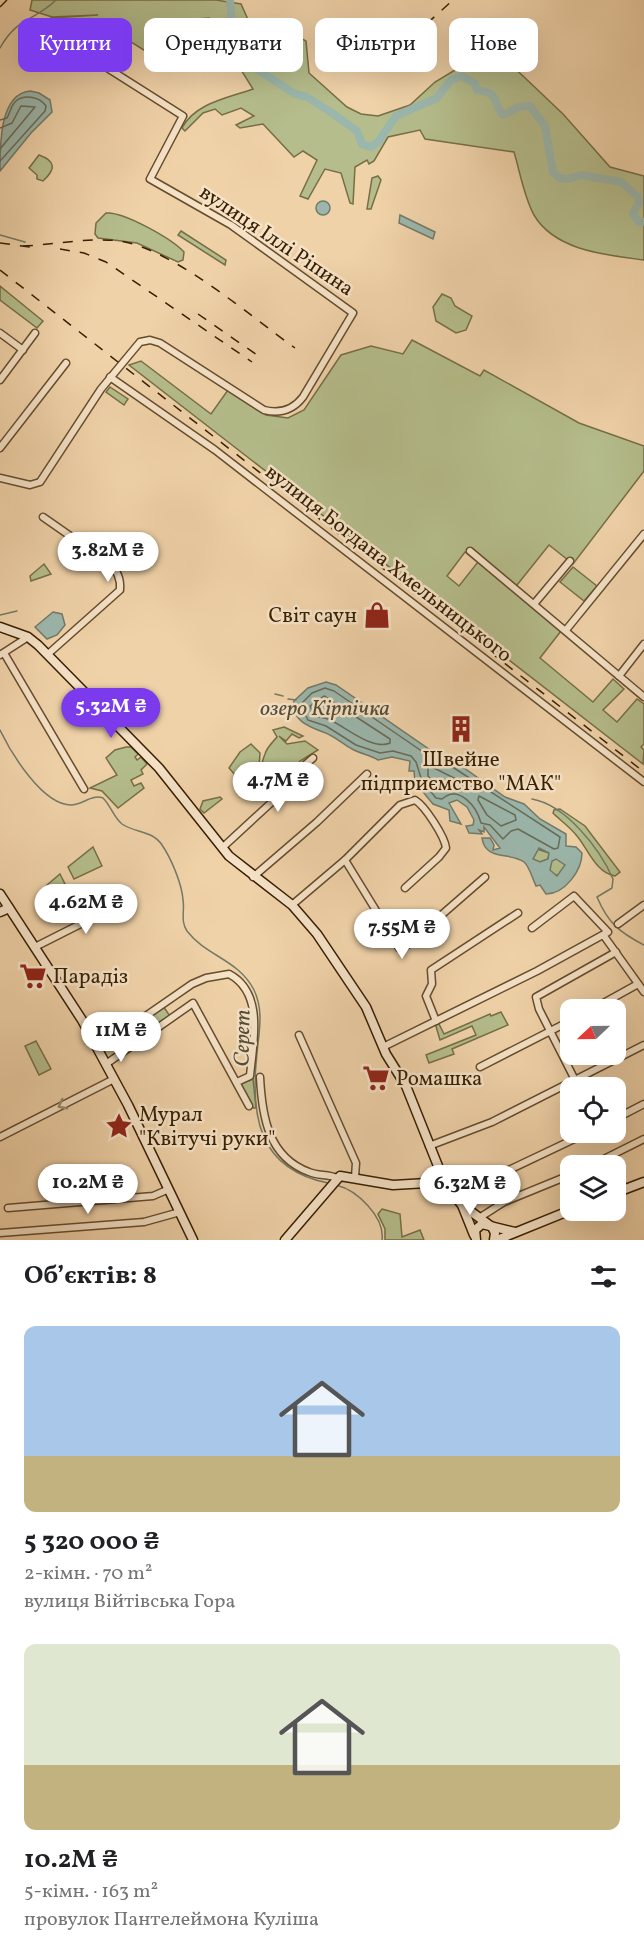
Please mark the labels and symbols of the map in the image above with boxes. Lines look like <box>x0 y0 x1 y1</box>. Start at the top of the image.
street label: вулиця Іллі Ріпина <box>193 179 359 304</box>
street label: вулиця Богдана Хмельницького <box>258 458 518 670</box>
pin: 3.82M ₴ <box>53 532 163 583</box>
shop icon: Світ саун <box>362 600 392 630</box>
place label: Світ саун <box>269 602 357 631</box>
pin: 5.32M ₴ <box>56 688 166 739</box>
water label: озеро Кірпічка <box>260 694 390 725</box>
building icon: Швейне підприємство "МАК" <box>446 714 476 744</box>
place label: Швейне підприємство "МАК" <box>361 746 561 799</box>
pin: 4.7M ₴ <box>229 762 327 813</box>
pin: 4.62M ₴ <box>31 884 141 935</box>
pin: 7.55M ₴ <box>347 909 457 960</box>
supermarket icon: Парадіз <box>18 961 48 991</box>
place label: Парадіз <box>53 963 128 992</box>
north arrow <box>560 999 626 1065</box>
water label: Серет <box>228 1009 259 1067</box>
pin: 11M ₴ <box>79 1012 163 1063</box>
supermarket icon: Ромашка <box>361 1063 391 1093</box>
place label: Ромашка <box>396 1065 483 1094</box>
one-way arrow <box>57 1098 68 1109</box>
place label: Мурал "Квітучі руки" <box>139 1101 275 1154</box>
place icon: Мурал "Квітучі руки" <box>104 1111 134 1141</box>
pin: 10.2M ₴ <box>33 1164 143 1215</box>
pin: 6.32M ₴ <box>415 1165 525 1216</box>

